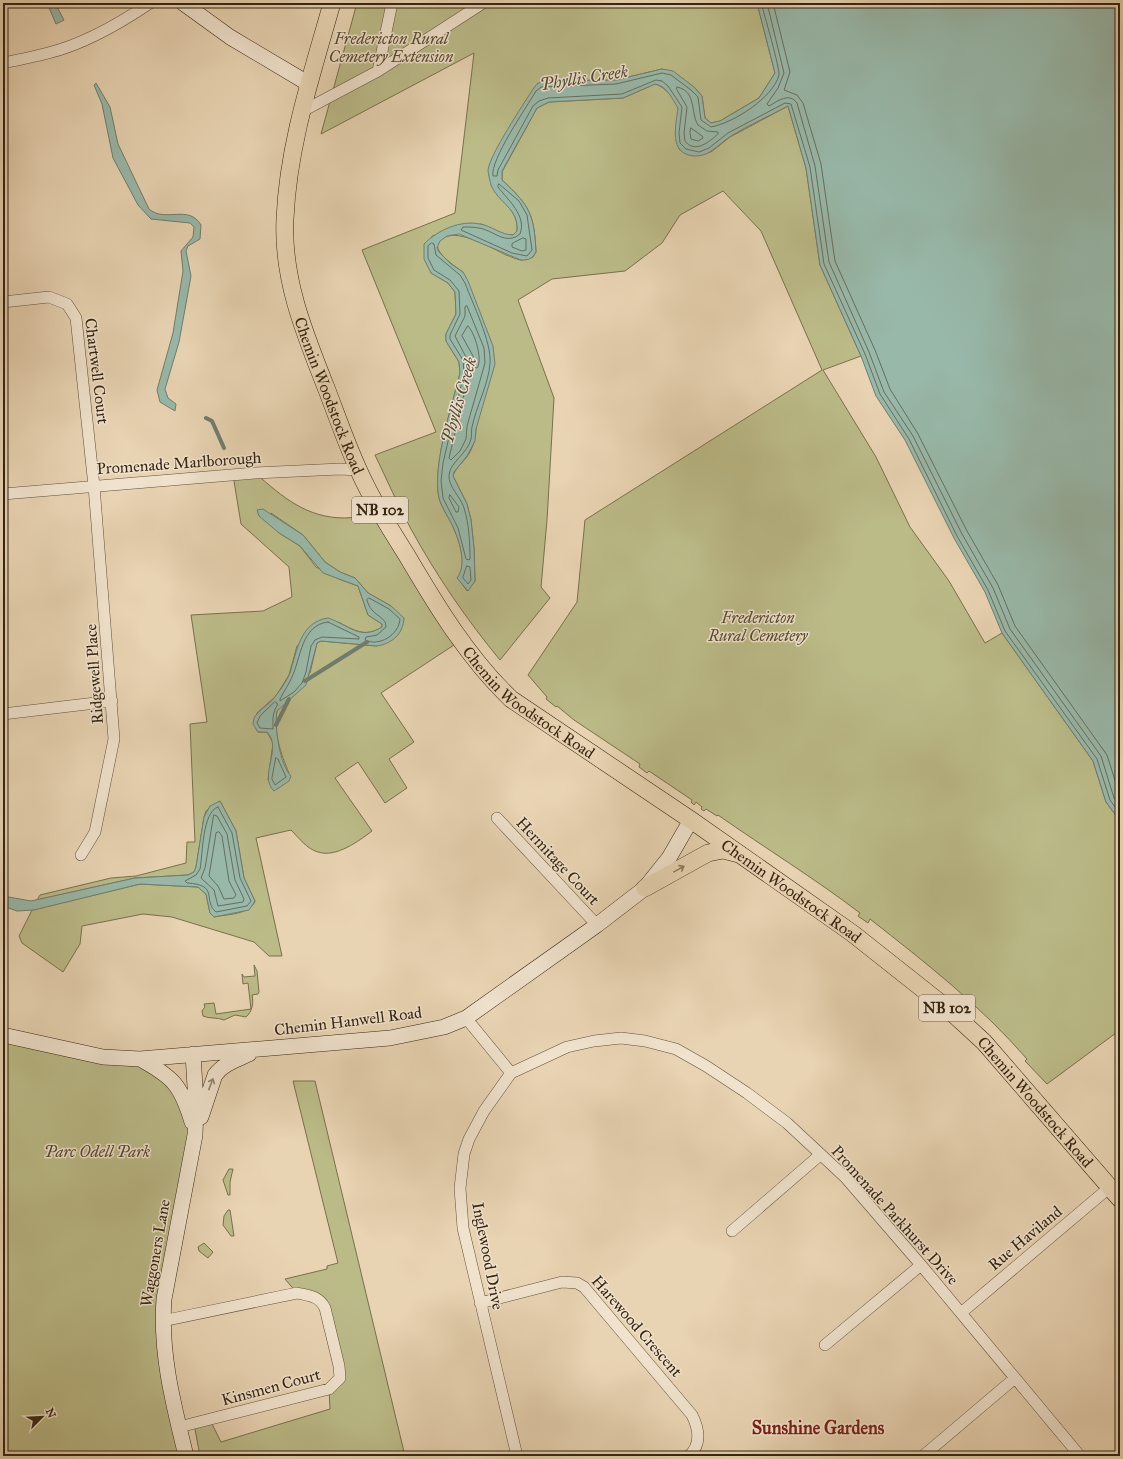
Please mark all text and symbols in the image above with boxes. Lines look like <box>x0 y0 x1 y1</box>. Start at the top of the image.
park label: Fredericton Rural Cemetery Extension <box>329 29 454 66</box>
water label: Phyllis Creek <box>539 61 630 95</box>
street label: Chemin Woodstock Road <box>291 314 369 477</box>
street label: Chartwell Court <box>81 317 113 425</box>
water label: Phyllis Creek <box>437 354 481 446</box>
street label: Promenade Marlborough <box>96 448 262 479</box>
road number: NB 102 <box>352 497 408 523</box>
park label: Fredericton Rural Cemetery <box>707 608 809 645</box>
street label: Ridgewell Place <box>81 623 108 725</box>
street label: Chemin Woodstock Road <box>459 642 599 762</box>
street label: Hermitage Court <box>512 813 604 910</box>
street label: Chemin Woodstock Road <box>718 835 865 946</box>
one-way arrow <box>673 865 685 872</box>
road number: NB 102 <box>919 995 975 1021</box>
street label: Chemin Hanwell Road <box>273 1003 423 1039</box>
street label: Chemin Woodstock Road <box>974 1032 1097 1171</box>
one-way arrow <box>208 1079 216 1091</box>
street label: Promenade Parkhurst Drive <box>827 1141 963 1289</box>
park label: Parc Odell Park <box>44 1142 150 1161</box>
street label: Waggoners Lane <box>136 1197 175 1308</box>
street label: Inglewood Drive <box>467 1201 508 1312</box>
street label: Rue Haviland <box>984 1202 1066 1274</box>
street label: Harewood Crescent <box>588 1271 686 1381</box>
street label: Kinsmen Court <box>219 1365 323 1409</box>
north arrow <box>22 1397 62 1437</box>
text: N <box>43 1406 59 1421</box>
district label: Sunshine Gardens <box>752 1417 885 1439</box>

